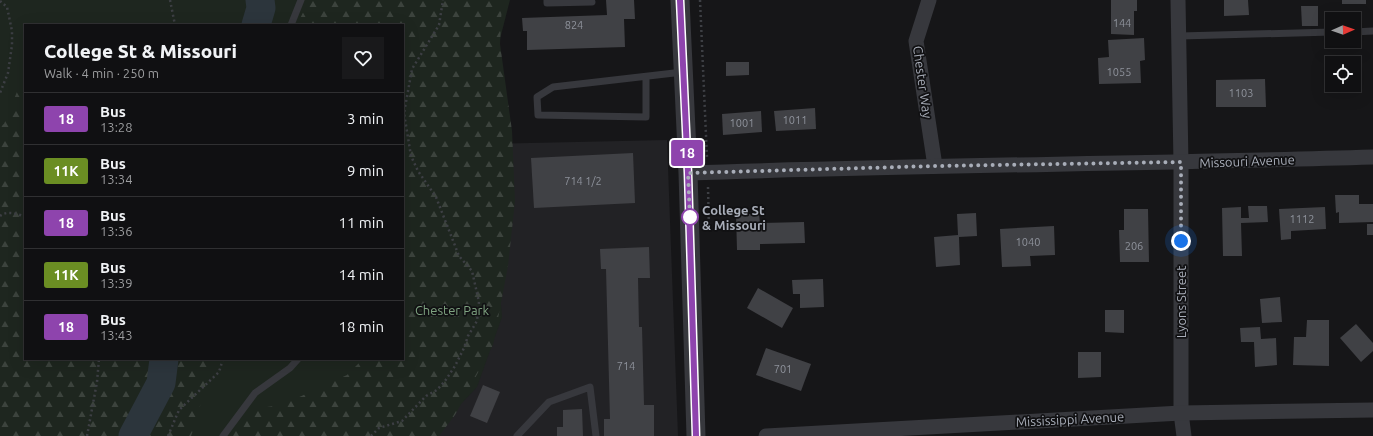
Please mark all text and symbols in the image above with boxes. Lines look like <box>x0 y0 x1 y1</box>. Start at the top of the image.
north arrow <box>1325 12 1361 48</box>
map controls <box>1325 12 1361 92</box>
house number: 144 <box>1113 17 1131 29</box>
house number: 824 <box>565 19 583 31</box>
button: heart <box>342 37 384 79</box>
text: College St & Missouri <box>44 40 237 62</box>
street label: Chester Way <box>911 45 935 119</box>
button: locate <box>1325 56 1361 92</box>
text: Walk · 4 min · 250 m <box>44 66 159 80</box>
house number: 1055 <box>1107 66 1131 78</box>
house number: 1103 <box>1229 87 1253 99</box>
text: Bus <box>100 103 126 120</box>
text: 3 min <box>347 110 384 127</box>
text: 18 <box>58 111 74 127</box>
house number: 1011 <box>783 114 807 126</box>
house number: 1001 <box>730 117 754 129</box>
text: 13:28 <box>100 120 133 134</box>
line badge: 18 <box>669 140 705 166</box>
text: 18 <box>679 145 695 161</box>
street label: Missouri Avenue <box>1199 152 1295 170</box>
text: Bus <box>100 155 126 172</box>
text: 9 min <box>347 162 384 179</box>
text: 11K <box>53 163 79 179</box>
text: 13:34 <box>100 172 133 186</box>
house number: 714 1/2 <box>564 175 602 187</box>
place label: College St & Missouri <box>702 203 766 232</box>
text: Bus <box>100 207 126 224</box>
marker: College St & Missouri <box>681 208 699 226</box>
house number: 1112 <box>1290 213 1314 225</box>
text: 11 min <box>338 214 384 231</box>
text: 18 <box>58 215 74 231</box>
text: 13:36 <box>100 224 133 238</box>
your location <box>1171 231 1191 251</box>
house number: 1040 <box>1016 236 1040 248</box>
house number: 206 <box>1125 240 1143 252</box>
text: Bus <box>100 259 126 276</box>
text: 14 min <box>338 266 384 283</box>
street label: Lyons Street <box>1174 266 1188 338</box>
text: 11K <box>53 267 79 283</box>
text: 13:39 <box>100 276 133 290</box>
park label: Chester Park <box>415 303 490 317</box>
text: Bus <box>100 311 126 328</box>
text: 18 min <box>338 318 384 335</box>
text: 18 <box>58 319 74 335</box>
text: 13:43 <box>100 328 133 342</box>
house number: 714 <box>617 360 635 372</box>
house number: 701 <box>774 363 792 375</box>
street label: Mississippi Avenue <box>1015 409 1125 429</box>

